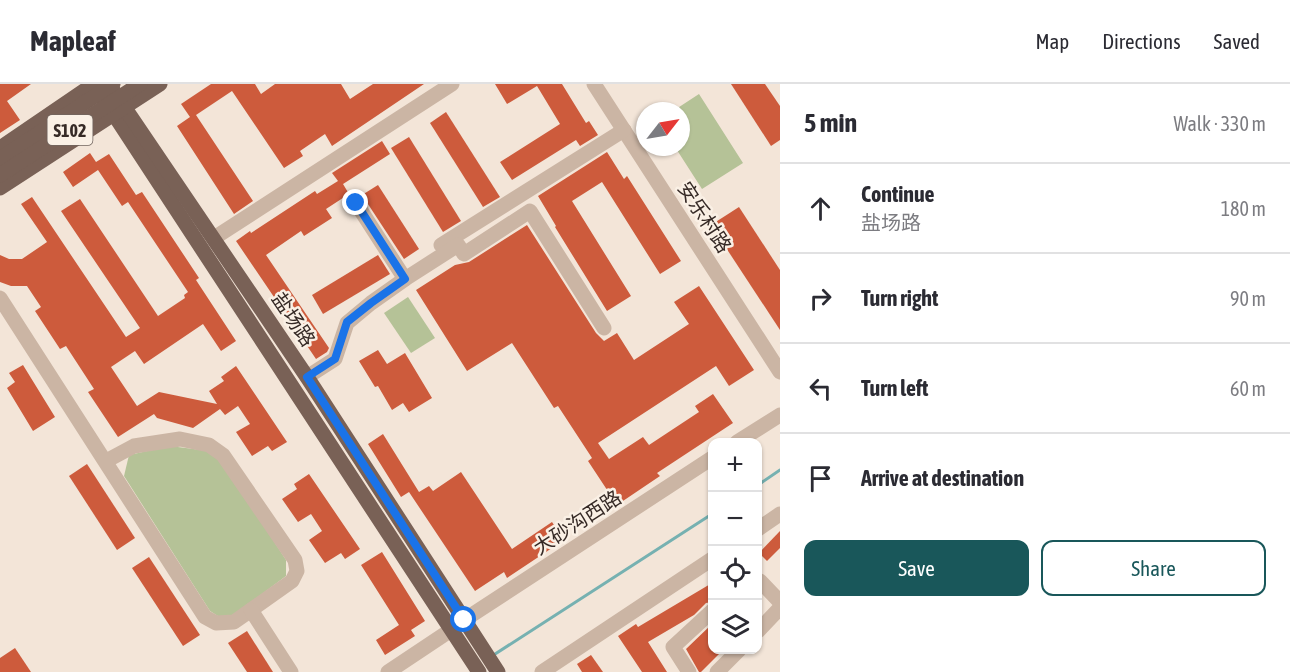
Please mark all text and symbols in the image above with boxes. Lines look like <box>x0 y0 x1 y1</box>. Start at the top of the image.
text: Mapleaf <box>30 25 116 57</box>
text: Map <box>1035 29 1069 53</box>
text: Directions <box>1102 29 1181 53</box>
text: Saved <box>1214 29 1260 53</box>
north arrow <box>636 102 690 156</box>
text: 5 min <box>804 108 857 138</box>
text: Walk · 330 m <box>1174 112 1266 135</box>
road number: S102 <box>48 115 92 145</box>
street label: 安乐村路 <box>674 177 736 257</box>
text: Continue <box>861 181 935 207</box>
route end <box>342 189 368 215</box>
icon: ahead <box>804 192 837 225</box>
text: 180 m <box>1221 197 1266 220</box>
text: 盐场路 <box>861 211 921 234</box>
icon: right <box>804 282 837 315</box>
text: Turn right <box>861 285 938 311</box>
text: 90 m <box>1230 287 1266 310</box>
street label: 盐场路 <box>268 288 320 350</box>
icon: left <box>804 372 837 405</box>
text: Turn left <box>861 375 928 401</box>
text: 60 m <box>1230 377 1266 400</box>
map controls <box>708 438 762 654</box>
button: + <box>708 438 762 492</box>
icon: arrive <box>804 462 837 495</box>
text: Arrive at destination <box>861 465 1024 491</box>
street label: 大砂沟西路 <box>529 485 625 559</box>
button: − <box>708 492 762 546</box>
button: Save <box>804 540 1029 596</box>
button: Share <box>1041 540 1266 596</box>
button: locate <box>708 546 762 600</box>
button: layers <box>708 600 762 654</box>
route start <box>450 606 476 632</box>

